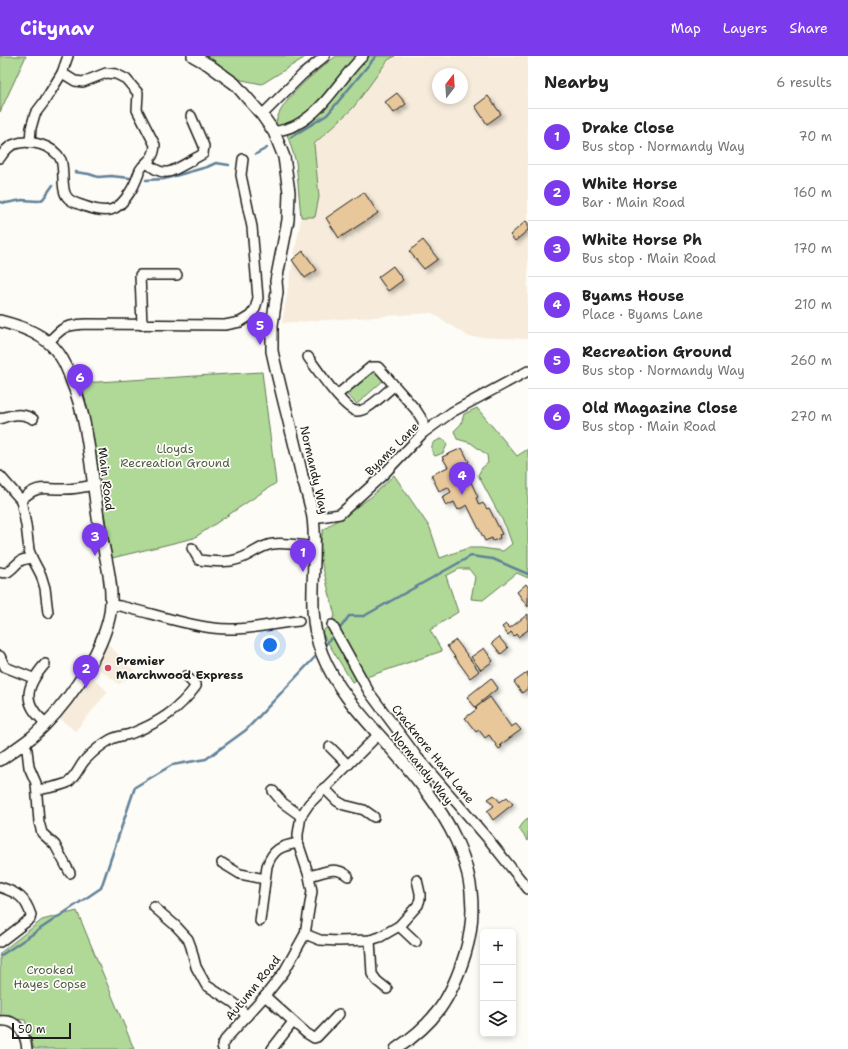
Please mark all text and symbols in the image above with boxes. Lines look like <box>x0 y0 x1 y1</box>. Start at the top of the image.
text: Citynav <box>20 16 94 41</box>
text: Map <box>671 19 701 37</box>
text: Layers <box>723 19 767 37</box>
text: Share <box>789 19 828 37</box>
north arrow <box>432 68 468 104</box>
text: Nearby <box>544 71 609 93</box>
text: 6 results <box>776 74 832 91</box>
text: Drake Close <box>582 118 674 138</box>
text: 1 <box>554 128 560 145</box>
text: 70 m <box>798 128 832 145</box>
text: Bus stop · Normandy Way <box>582 138 745 155</box>
text: White Horse <box>582 174 678 194</box>
text: 2 <box>552 184 562 201</box>
text: 160 m <box>794 184 832 201</box>
text: Bar · Main Road <box>582 194 685 211</box>
text: White Horse Ph <box>582 230 702 250</box>
text: 3 <box>552 240 562 257</box>
text: 170 m <box>794 240 832 257</box>
text: Bus stop · Main Road <box>582 250 716 267</box>
text: Byams House <box>582 286 684 306</box>
text: 4 <box>552 296 562 313</box>
text: 210 m <box>794 296 832 313</box>
text: Place · Byams Lane <box>582 306 703 323</box>
pin: 5 <box>247 312 273 345</box>
text: Recreation Ground <box>582 342 732 362</box>
text: 5 <box>553 352 561 369</box>
text: 260 m <box>790 352 832 369</box>
text: Bus stop · Normandy Way <box>582 362 745 379</box>
pin: 6 <box>67 364 93 397</box>
text: Old Magazine Close <box>582 398 738 418</box>
text: 6 <box>552 408 562 425</box>
text: 270 m <box>790 408 832 425</box>
text: Bus stop · Main Road <box>582 418 716 435</box>
street label: Byams Lane <box>362 419 422 479</box>
street label: Normandy Way <box>296 424 332 516</box>
park label: Lloyds Recreation Ground <box>120 441 230 471</box>
street label: Main Road <box>94 446 118 512</box>
pin: 4 <box>449 462 475 495</box>
pin: 3 <box>82 523 108 556</box>
pin: 1 <box>290 539 316 572</box>
your location <box>260 635 280 655</box>
place label: Premier Marchwood Express <box>116 653 243 683</box>
pin: 2 <box>73 655 99 688</box>
marker: Premier Marchwood Express <box>103 663 113 673</box>
street label: Cracknore Hard Lane <box>388 701 478 807</box>
street label: Normandy Way <box>387 728 457 808</box>
map controls <box>480 929 516 1037</box>
button: + <box>480 929 516 965</box>
street label: Autumn Road <box>222 952 284 1024</box>
park label: Crooked Hayes Copse <box>14 962 87 992</box>
button: − <box>480 965 516 1001</box>
button: layers <box>480 1001 516 1037</box>
scale bar <box>12 1021 71 1040</box>
text: 50 m <box>18 1022 46 1037</box>

